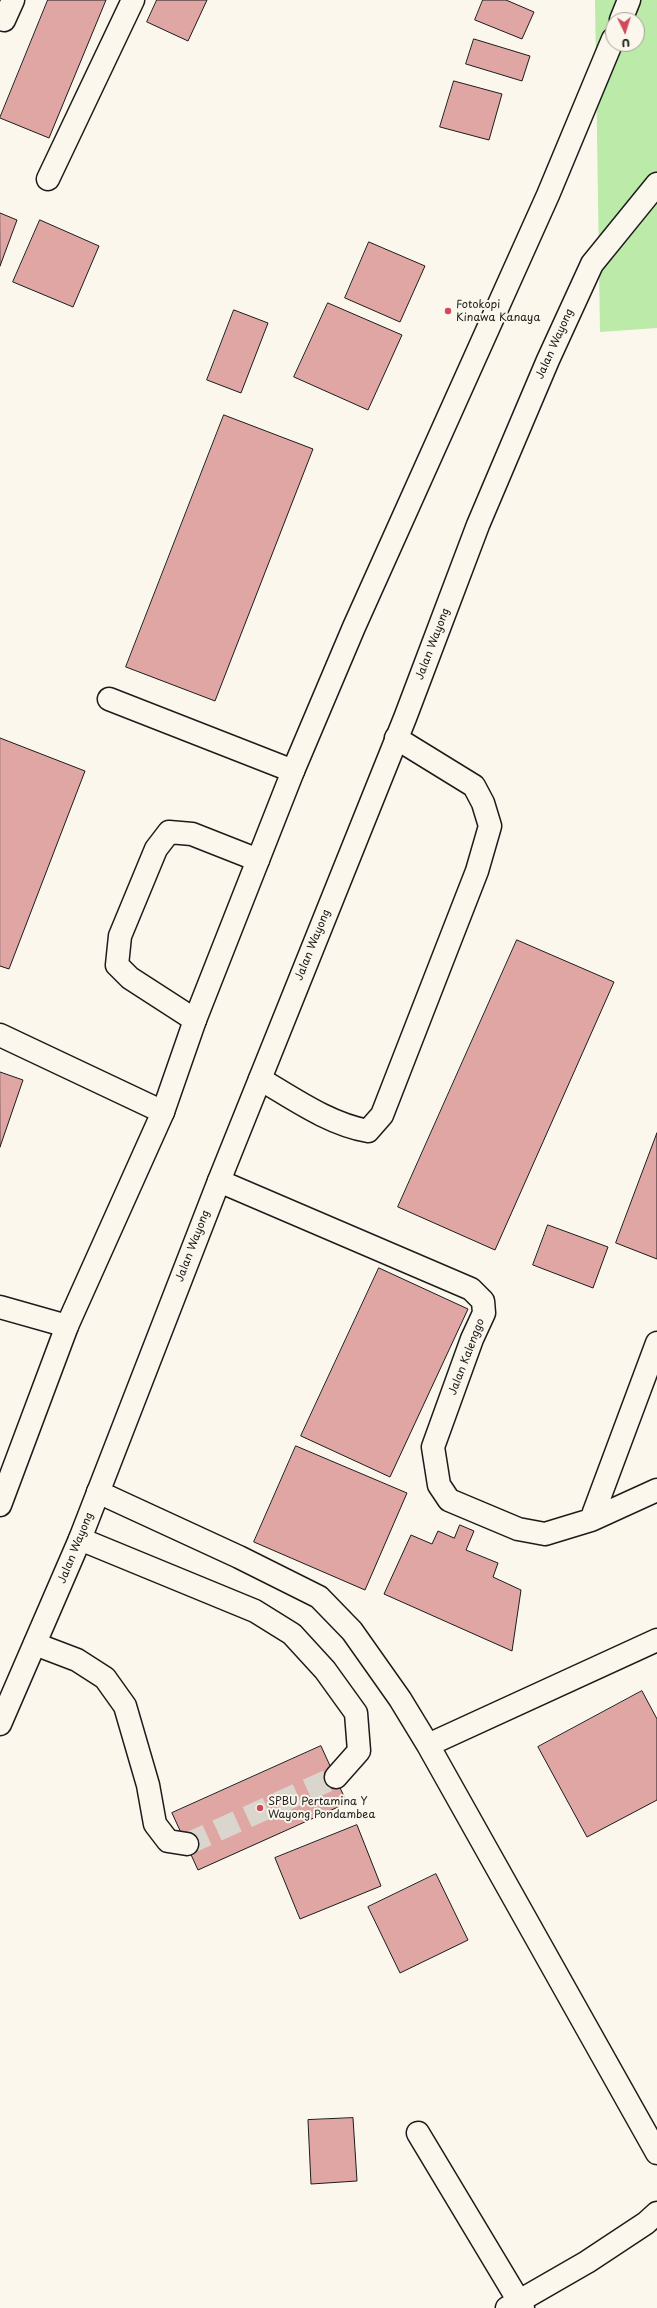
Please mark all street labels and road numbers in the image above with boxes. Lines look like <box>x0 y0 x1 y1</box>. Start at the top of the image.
street label: Jalan Wayong <box>534 307 576 381</box>
street label: Jalan Wayong <box>413 606 453 682</box>
street label: Jalan Wayong <box>293 907 333 983</box>
street label: Jalan Wayong <box>173 1208 213 1284</box>
street label: Jalan Kalenggo <box>446 1317 488 1397</box>
street label: Jalan Wayong <box>56 1510 96 1586</box>

